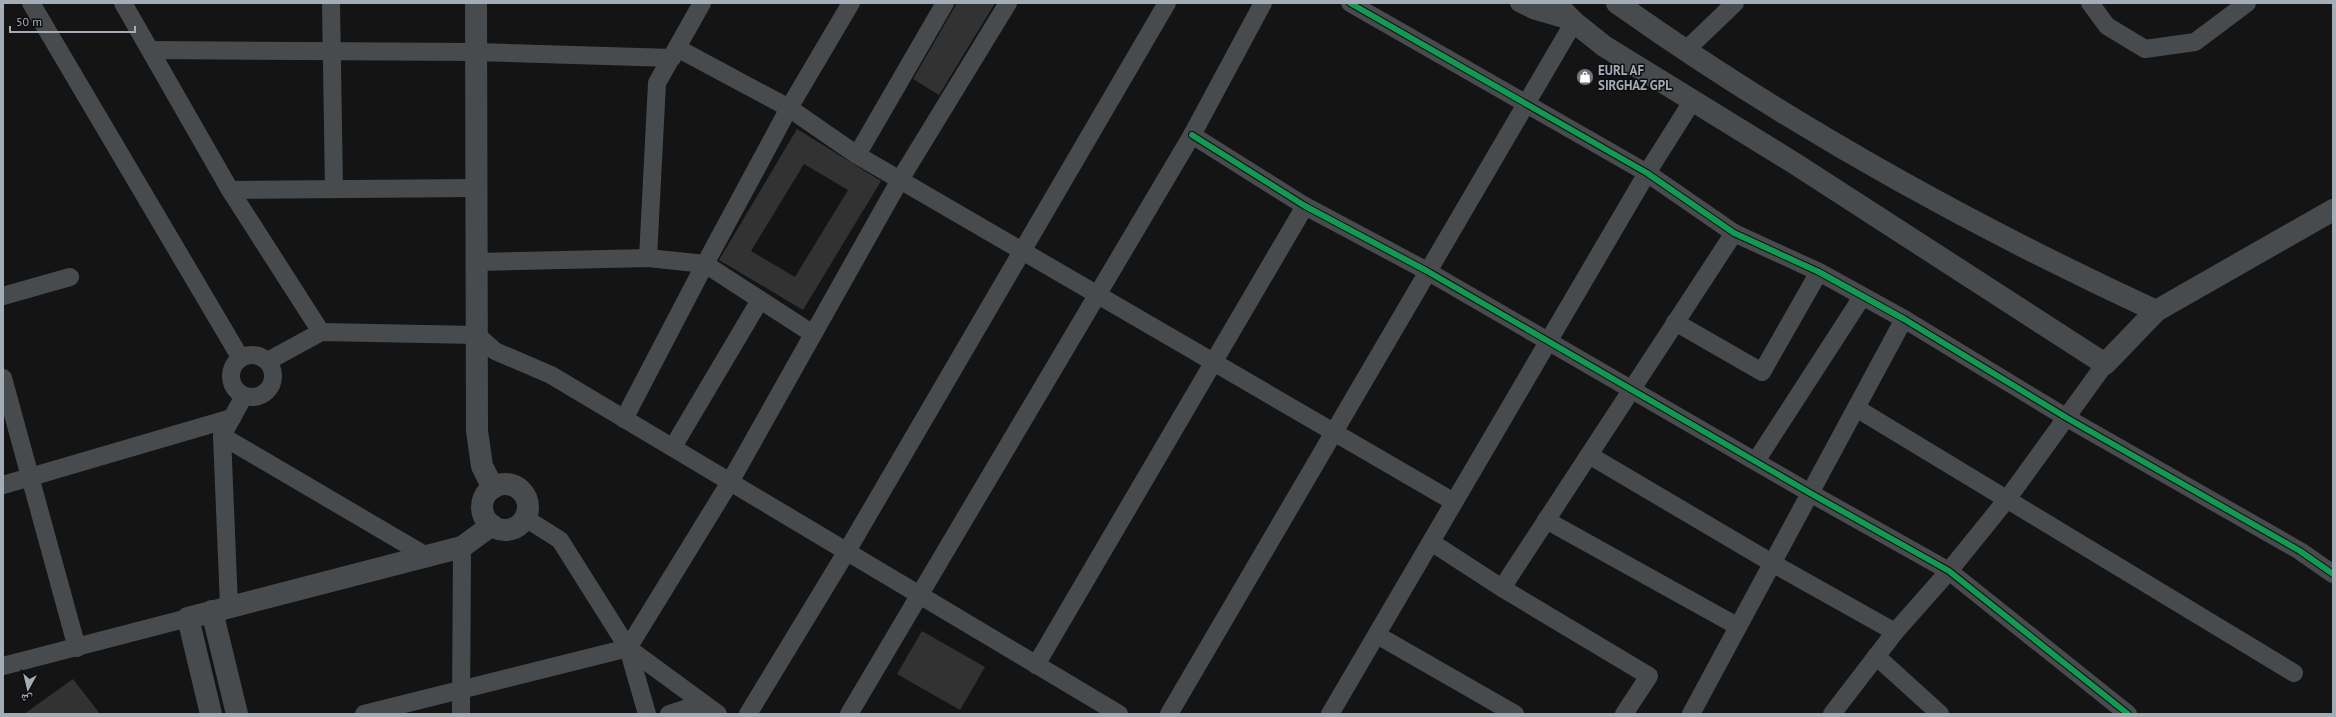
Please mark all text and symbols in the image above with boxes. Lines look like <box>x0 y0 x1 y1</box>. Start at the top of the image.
scale bar <box>10 8 135 34</box>
text: 50 m <box>16 14 42 29</box>
place label: EURL AF SIRGHAZ GPL <box>1598 62 1672 94</box>
shop icon: EURL AF SIRGHAZ GPL <box>1575 67 1595 87</box>
north arrow <box>8 669 48 709</box>
text: ش <box>20 690 34 707</box>

